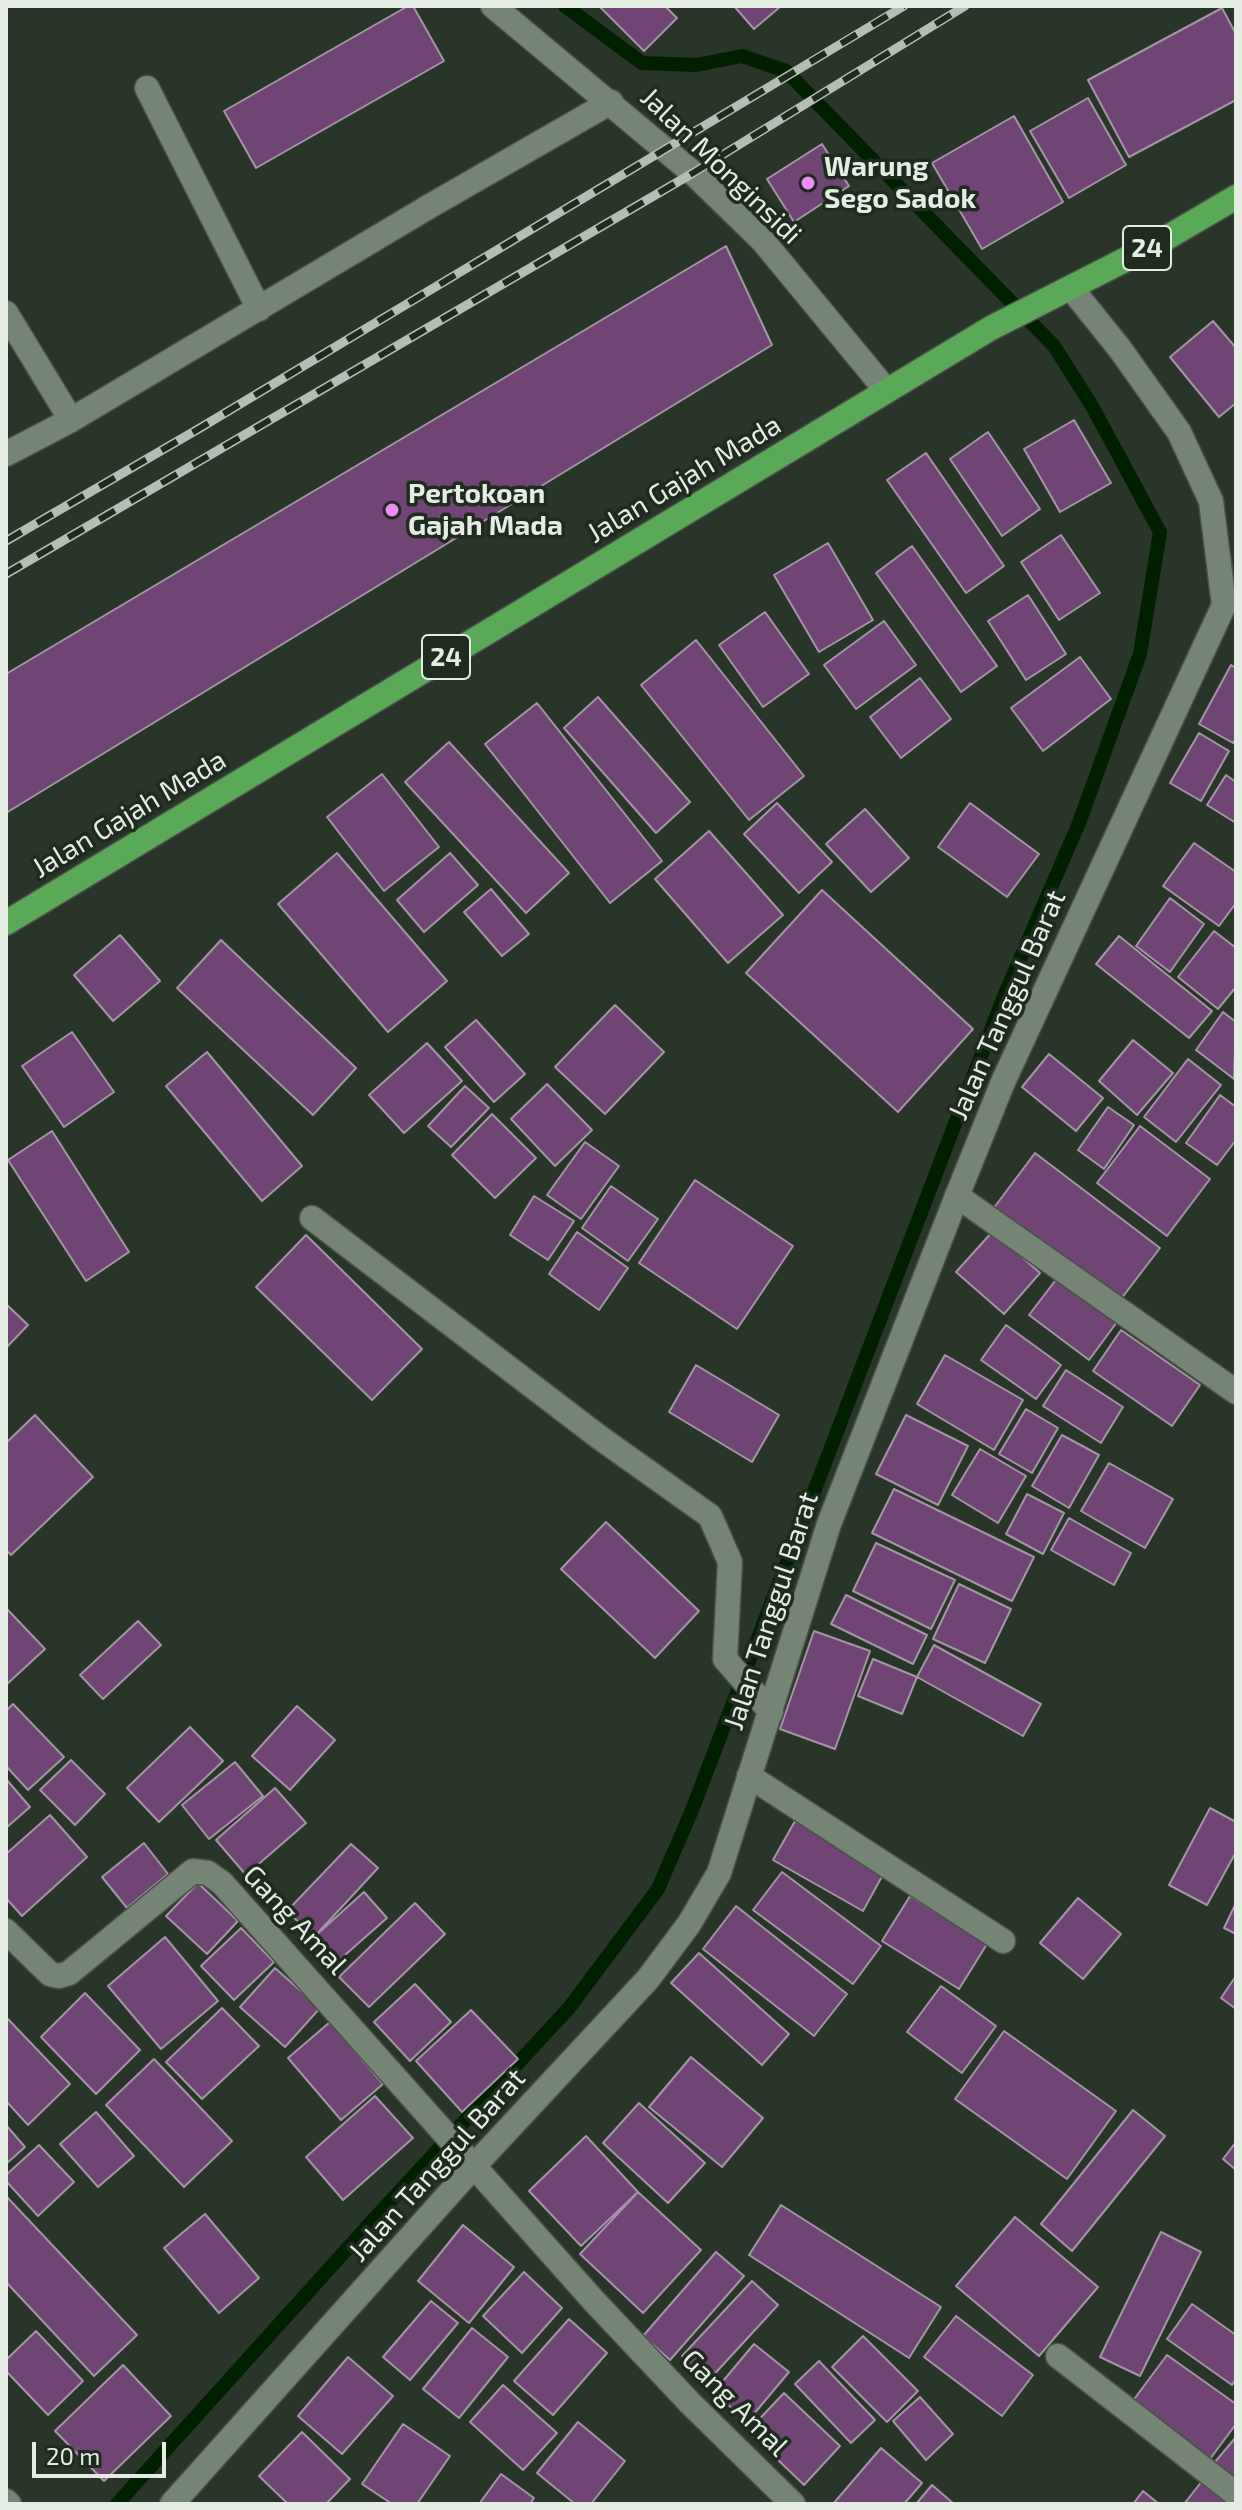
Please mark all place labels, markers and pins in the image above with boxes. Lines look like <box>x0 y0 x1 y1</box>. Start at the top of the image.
place label: Warung Sego Sadok <box>824 150 976 216</box>
marker: Warung Sego Sadok <box>799 174 817 192</box>
place label: Pertokoan Gajah Mada <box>408 477 563 543</box>
marker: Pertokoan Gajah Mada <box>383 501 401 519</box>

